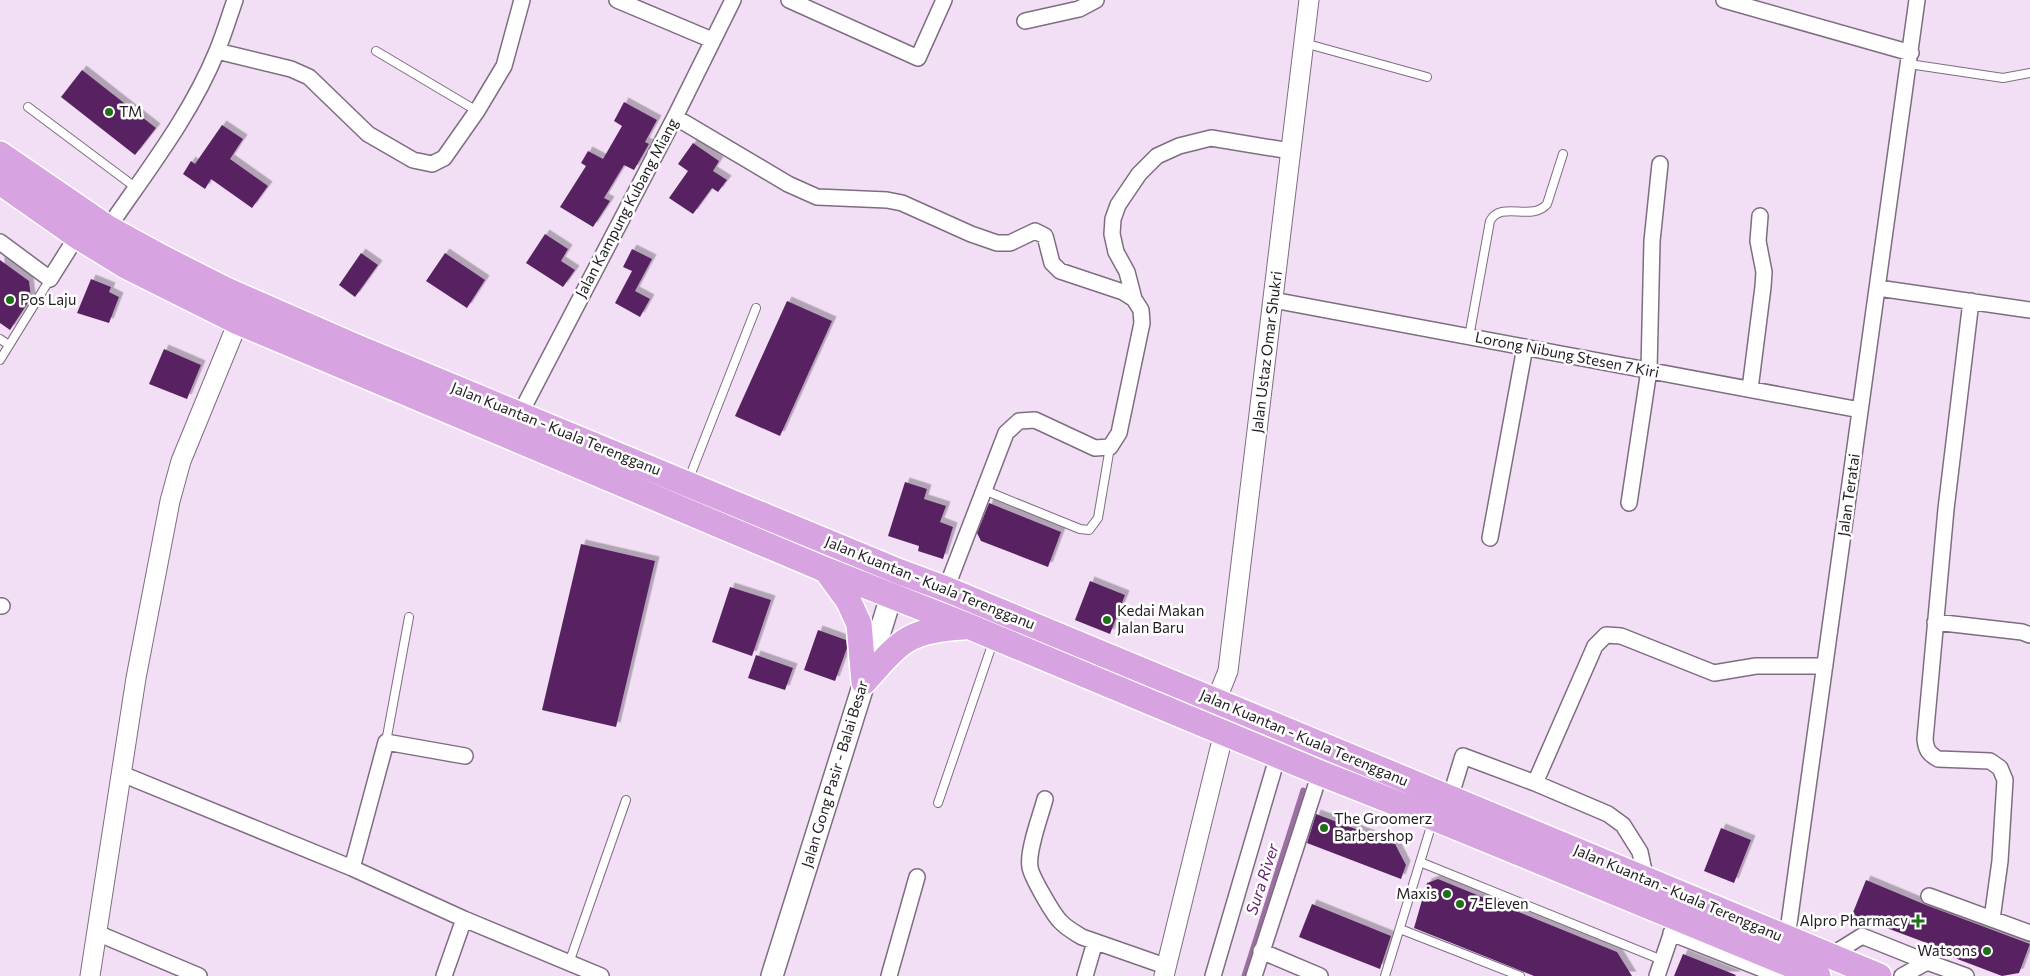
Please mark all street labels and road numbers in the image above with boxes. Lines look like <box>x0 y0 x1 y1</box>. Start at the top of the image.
street label: Jalan Kampung Kubang Miang <box>571 115 681 300</box>
street label: Jalan Ustaz Omar Shukri <box>1247 270 1285 434</box>
street label: Lorong Nibung Stesen 7 Kiri <box>1474 327 1661 381</box>
street label: Jalan Kuantan - Kuala Terengganu <box>449 378 664 479</box>
street label: Jalan Teratai <box>1833 452 1863 537</box>
street label: Jalan Kuantan - Kuala Terengganu <box>823 532 1038 633</box>
street label: Jalan Gong Pasir - Balai Besar <box>797 678 871 870</box>
street label: Jalan Kuantan - Kuala Terengganu <box>1197 685 1411 789</box>
street label: Jalan Kuantan - Kuala Terengganu <box>1571 840 1785 944</box>

